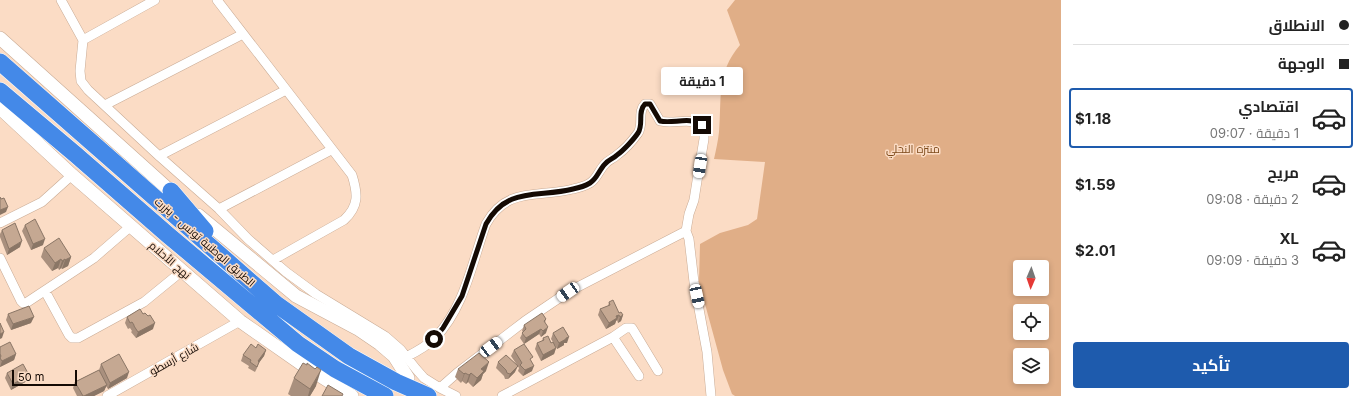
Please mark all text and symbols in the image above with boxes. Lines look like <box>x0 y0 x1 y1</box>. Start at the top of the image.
text: الانطلاق <box>1269 16 1325 35</box>
text: الوجهة <box>1278 54 1325 73</box>
callout: 1 دقيقة <box>661 67 743 95</box>
text: 1 دقيقة <box>679 73 725 89</box>
text: اقتصادي <box>1239 97 1299 116</box>
icon: car <box>1311 100 1347 136</box>
text: $1.18 <box>1075 109 1111 128</box>
route end <box>693 116 711 134</box>
text: 1 دقيقة · 09:07 <box>1210 125 1299 141</box>
park label: منتزه النحلي <box>886 142 940 158</box>
car <box>692 153 708 179</box>
text: مريح <box>1267 163 1299 182</box>
icon: car <box>1311 166 1347 202</box>
text: $1.59 <box>1075 175 1116 194</box>
text: 2 دقيقة · 09:08 <box>1206 191 1299 207</box>
street label: الطريق الوطنية تونس - بنزرت <box>152 194 258 290</box>
text: XL <box>1279 229 1299 248</box>
icon: car <box>1311 232 1347 268</box>
street label: نهج الأحلام <box>146 238 194 283</box>
text: $2.01 <box>1075 241 1115 260</box>
text: 3 دقيقة · 09:09 <box>1206 252 1299 268</box>
north arrow <box>1013 260 1049 296</box>
map controls <box>1013 260 1049 384</box>
car <box>555 280 581 304</box>
car <box>689 283 705 309</box>
button: locate <box>1013 304 1049 340</box>
route start <box>425 330 443 348</box>
car <box>478 335 504 359</box>
street label: شارع أرسطو <box>147 340 201 379</box>
button: تأكيد <box>1073 342 1349 388</box>
button: layers <box>1013 348 1049 384</box>
scale bar <box>12 368 77 387</box>
text: 50 m <box>18 370 44 384</box>

